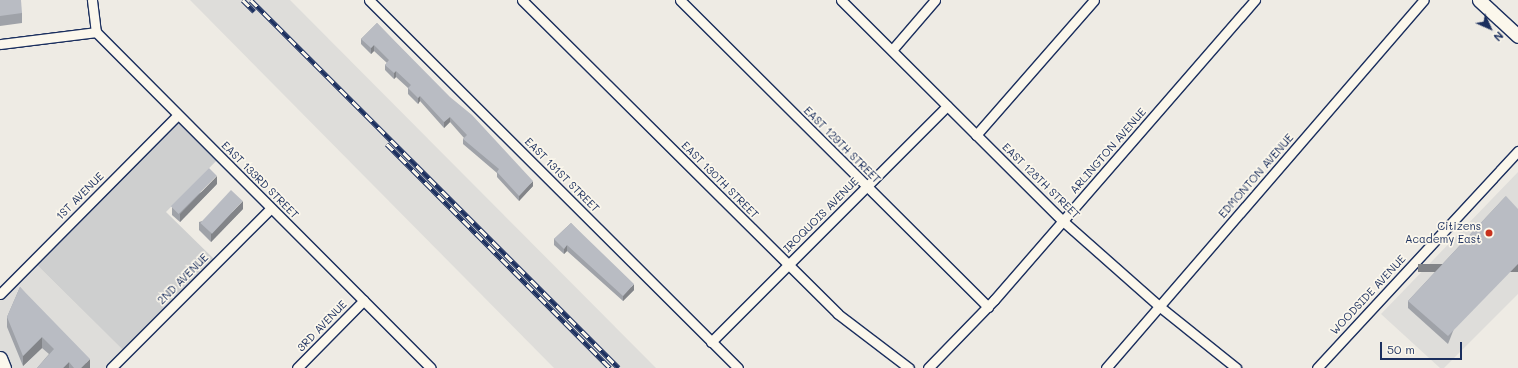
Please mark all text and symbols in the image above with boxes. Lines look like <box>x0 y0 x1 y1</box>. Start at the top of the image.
north arrow <box>1470 8 1510 48</box>
text: N <box>1491 29 1507 45</box>
street label: EAST 129TH STREET <box>801 104 883 186</box>
street label: ARLINGTON AVENUE <box>1067 105 1149 197</box>
street label: EDMONTON AVENUE <box>1216 131 1296 221</box>
street label: EAST 131ST STREET <box>522 135 602 215</box>
street label: EAST 133RD STREET <box>219 139 301 221</box>
street label: EAST 130TH STREET <box>679 139 761 221</box>
street label: EAST 128TH STREET <box>999 140 1083 222</box>
street label: 1ST AVENUE <box>53 169 107 223</box>
street label: IROQUOIS AVENUE <box>781 175 861 255</box>
place label: Citizens Academy East <box>1405 220 1481 246</box>
marker: Citizens Academy East <box>1484 228 1494 238</box>
street label: 2ND AVENUE <box>155 251 211 307</box>
street label: WOODSIDE AVENUE <box>1328 252 1408 338</box>
street label: 3RD AVENUE <box>294 298 350 354</box>
scale bar <box>1382 334 1464 360</box>
text: 50 m <box>1387 341 1415 357</box>

